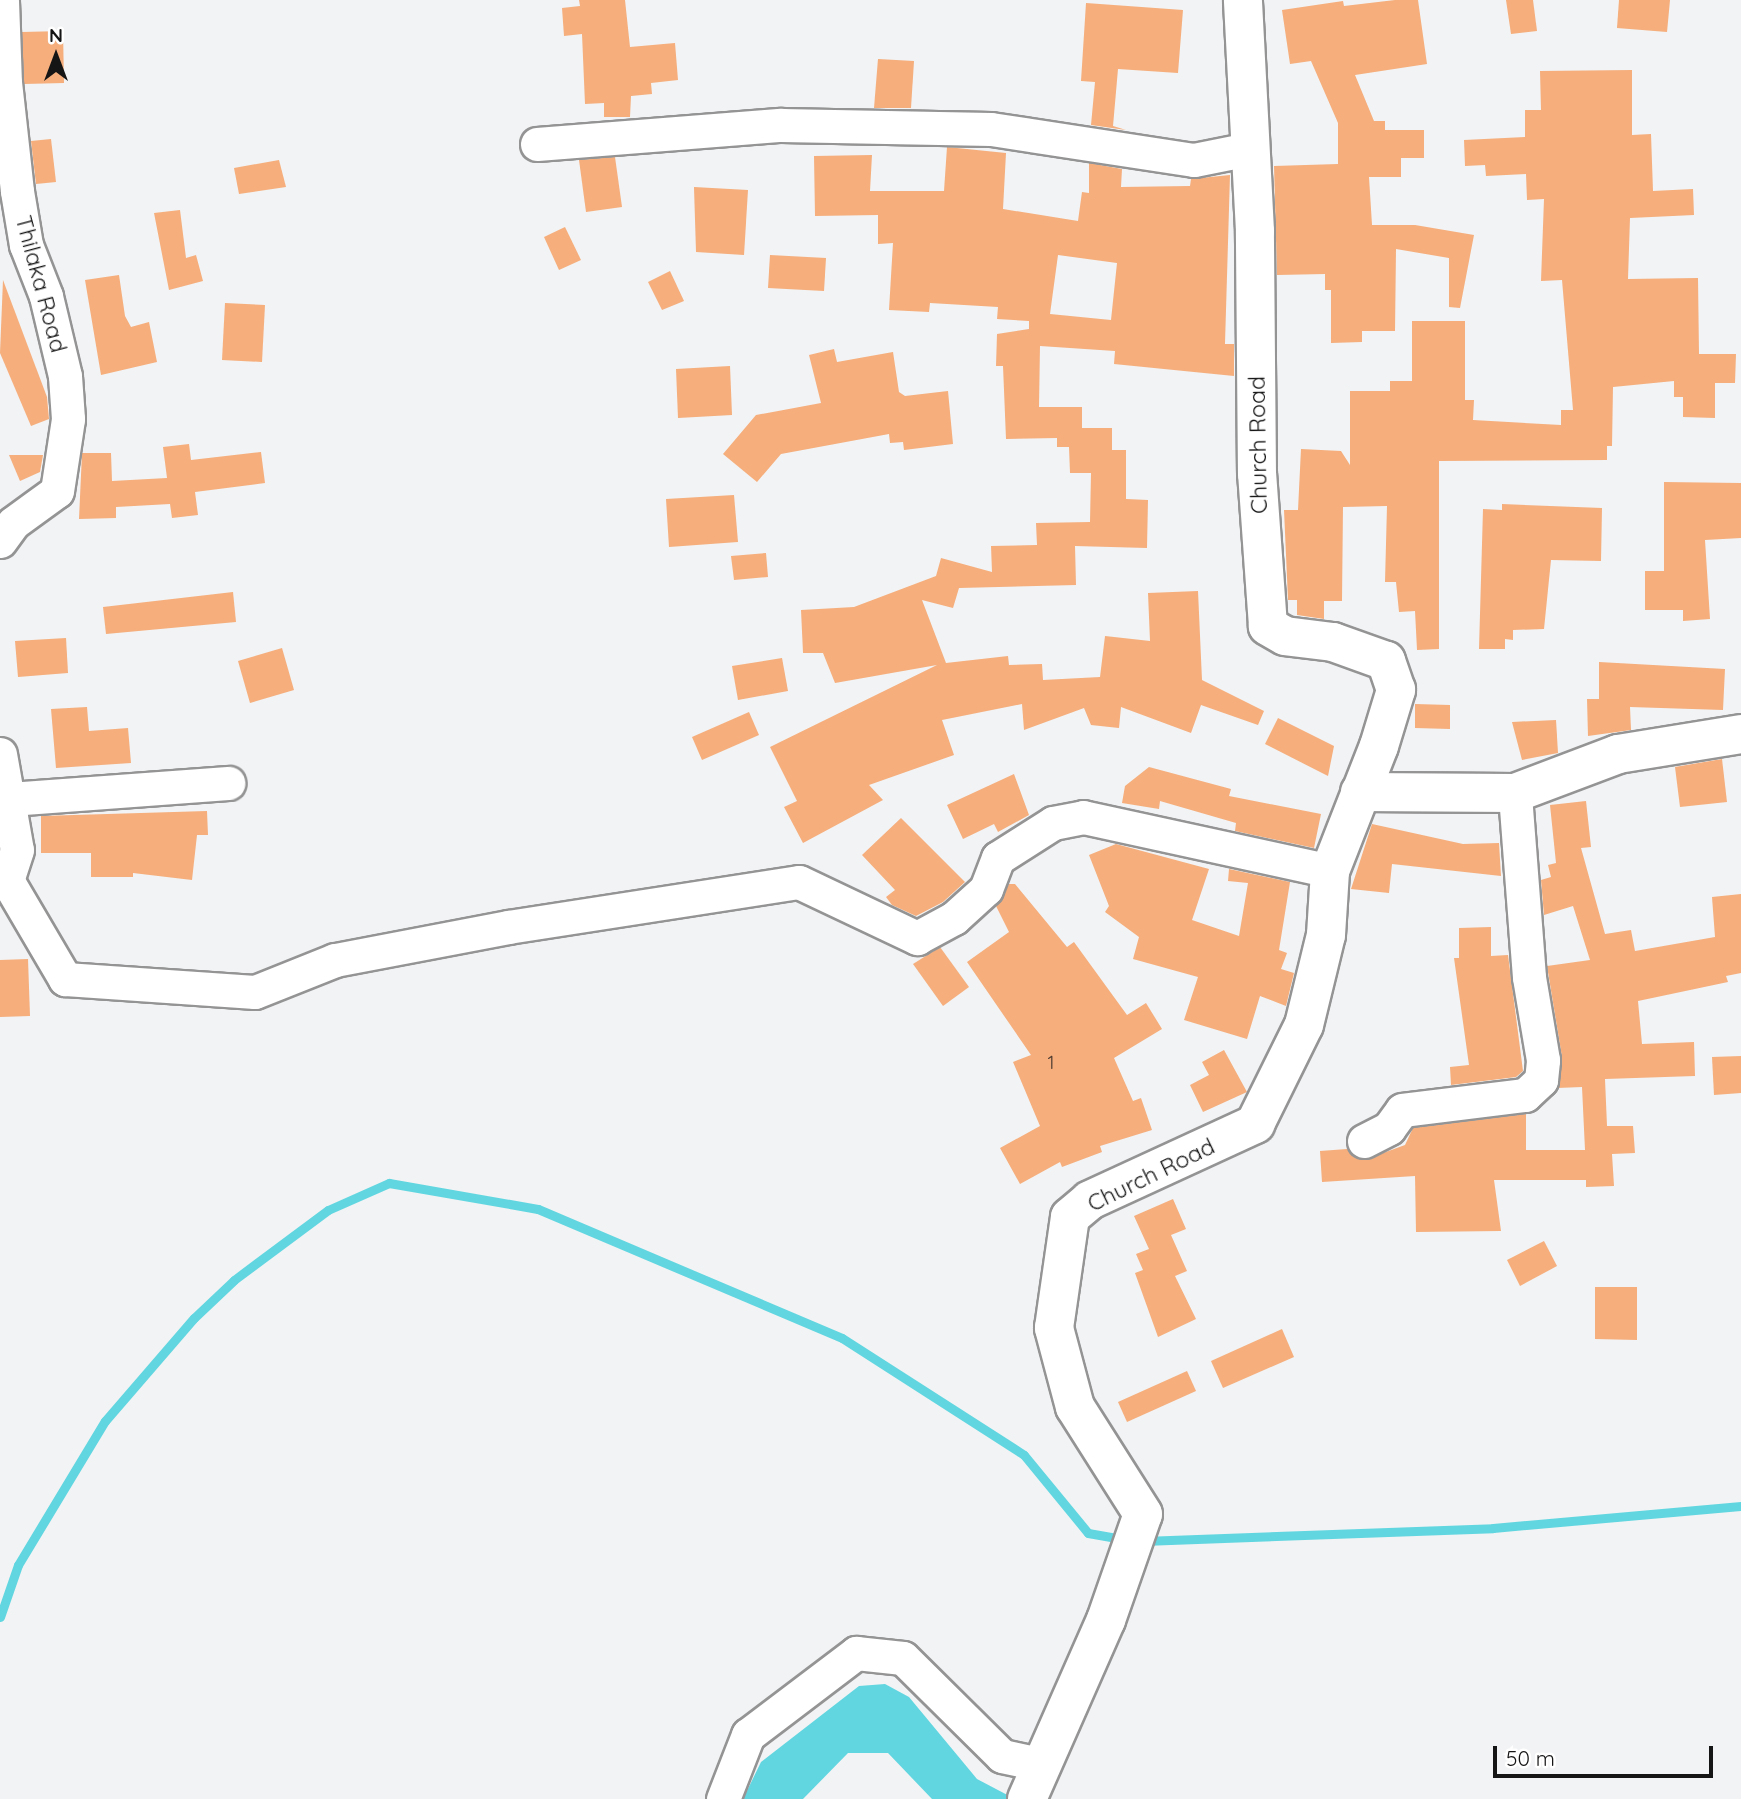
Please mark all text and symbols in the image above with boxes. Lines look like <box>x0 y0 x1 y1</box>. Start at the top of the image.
north arrow <box>21 21 91 91</box>
text: N <box>49 23 63 47</box>
street label: Thilaka Road <box>9 213 73 355</box>
street label: Church Road <box>1243 376 1273 514</box>
house number: 1 <box>1047 1052 1055 1074</box>
street label: Church Road <box>1083 1132 1219 1218</box>
scale bar <box>1496 1732 1716 1776</box>
text: 50 m <box>1506 1745 1555 1771</box>

